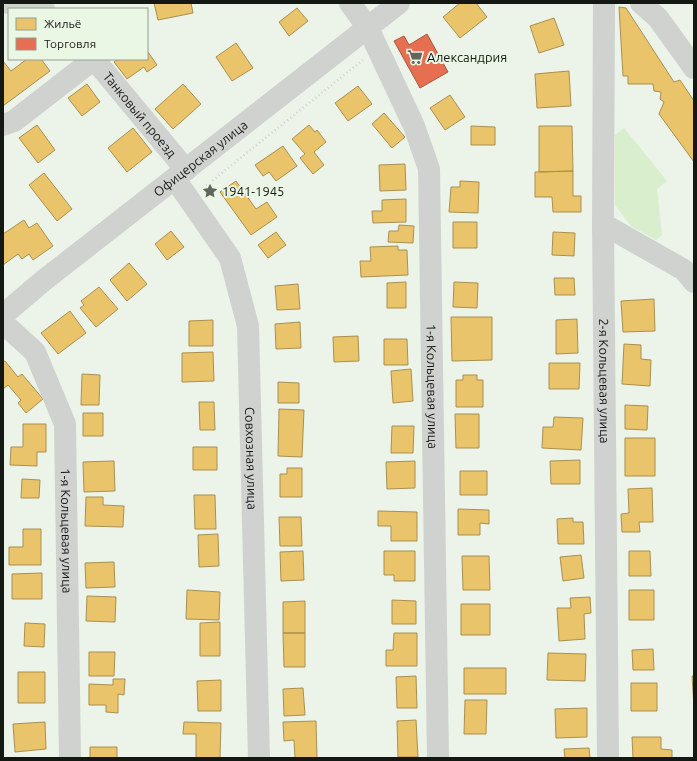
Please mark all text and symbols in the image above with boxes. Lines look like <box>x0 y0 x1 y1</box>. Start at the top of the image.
legend <box>8 8 148 60</box>
text: Жильё <box>44 17 81 30</box>
text: Торговля <box>44 37 96 50</box>
supermarket icon: Александрия <box>406 48 424 66</box>
place label: Александрия <box>427 50 507 64</box>
street label: Танковый проезд <box>101 69 180 160</box>
street label: Офицерская улица <box>151 117 250 199</box>
place icon: 1941-1945 <box>201 182 219 200</box>
place label: 1941-1945 <box>222 184 284 198</box>
street label: 2-я Кольцевая улица <box>597 318 612 444</box>
street label: 1-я Кольцевая улица <box>424 324 440 449</box>
street label: Совхозная улица <box>243 407 260 510</box>
street label: 1-я Кольцевая улица <box>59 468 75 593</box>

